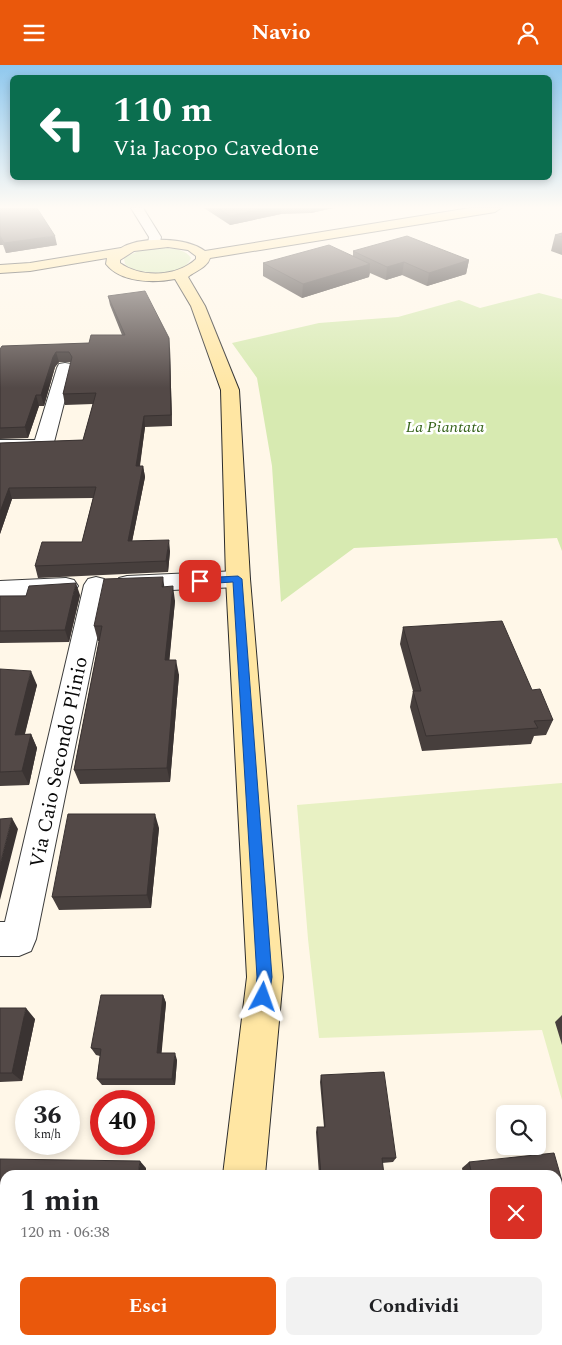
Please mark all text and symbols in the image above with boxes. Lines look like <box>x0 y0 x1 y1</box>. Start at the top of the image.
text: Navio <box>251 16 311 49</box>
icon: menu <box>20 19 48 47</box>
icon: person <box>514 19 542 47</box>
text: 110 m <box>113 84 212 137</box>
icon: left <box>30 95 95 160</box>
text: Via Jacopo Cavedone <box>113 132 319 165</box>
park label: La Piantata <box>406 415 484 439</box>
pin <box>179 560 221 602</box>
icon: arrive <box>186 567 214 595</box>
street label: Via Caio Secondo Plinio <box>22 654 96 871</box>
position arrow <box>236 970 288 1022</box>
speed limit sign: 40 <box>90 1090 155 1155</box>
text: 36 <box>33 1097 62 1135</box>
map controls <box>496 1105 546 1155</box>
button: search <box>496 1105 546 1155</box>
text: km/h <box>34 1125 61 1144</box>
text: 1 min <box>20 1178 100 1224</box>
button: close <box>490 1187 542 1239</box>
text: 120 m · 06:38 <box>20 1220 110 1244</box>
button: Esci <box>20 1277 276 1335</box>
button: Condividi <box>286 1277 542 1335</box>

